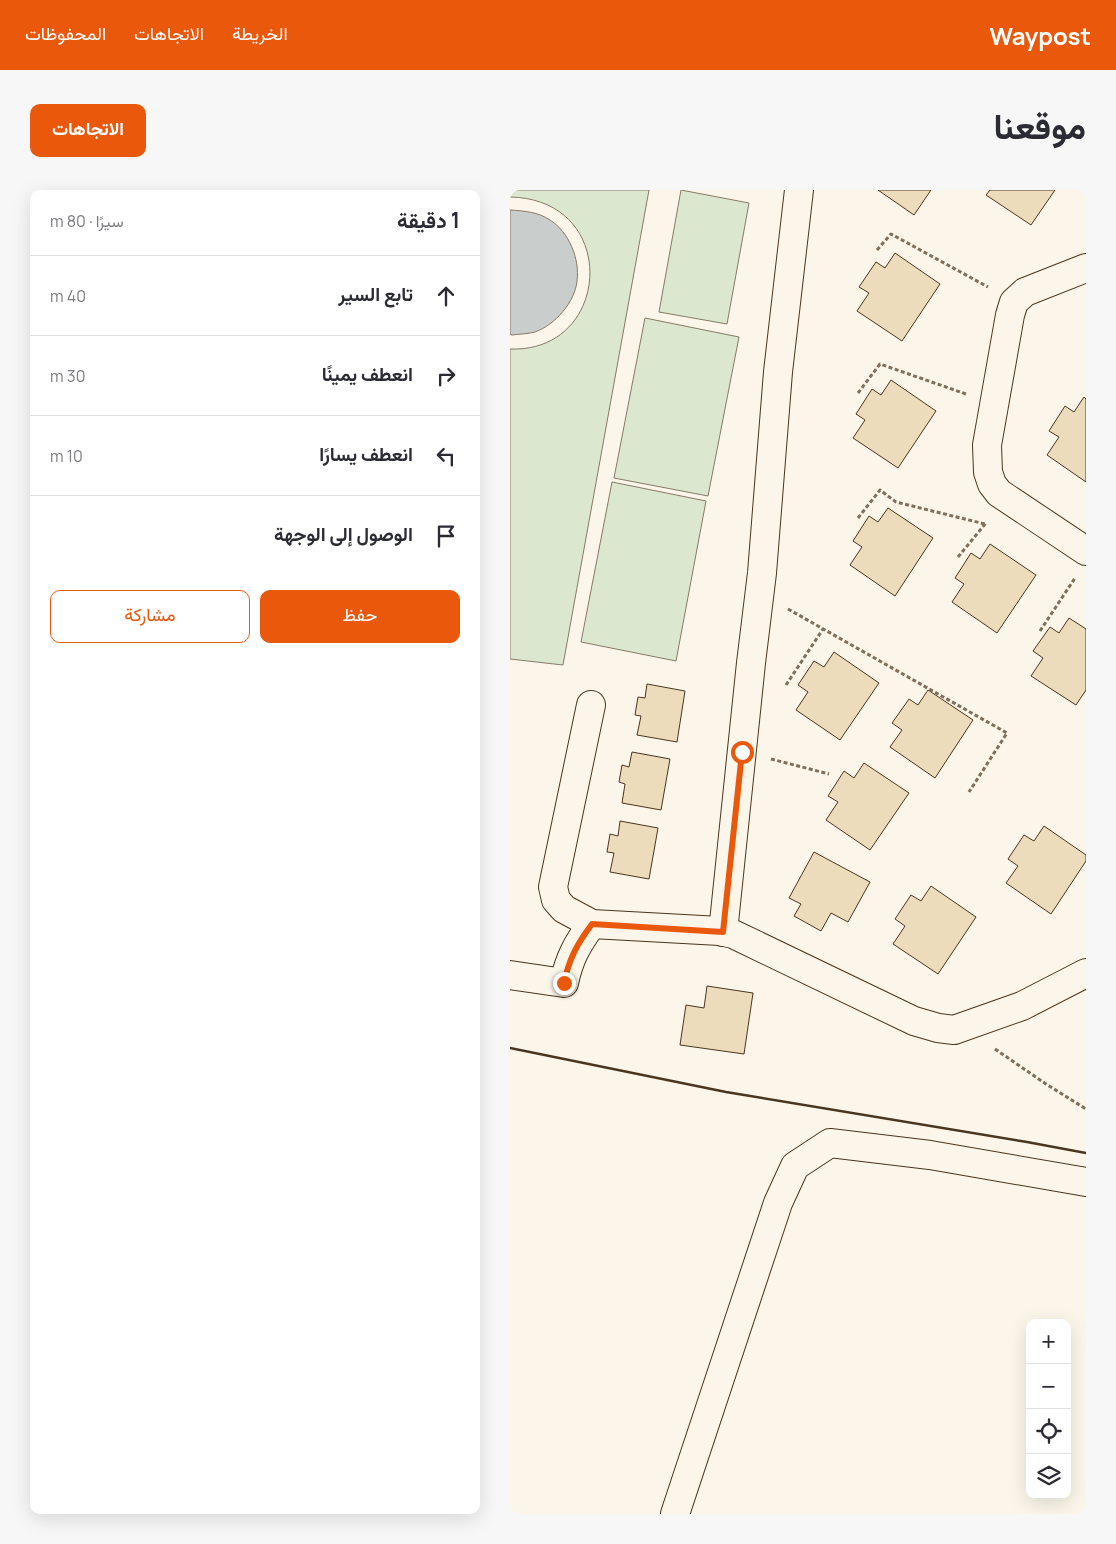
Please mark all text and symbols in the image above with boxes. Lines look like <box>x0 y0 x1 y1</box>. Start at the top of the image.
text: Waypost <box>989 19 1091 52</box>
text: المحفوظات <box>25 21 106 45</box>
text: الاتجاهات <box>134 21 204 45</box>
text: الخريطة <box>232 21 288 45</box>
text: موقعنا <box>993 102 1086 150</box>
button: الاتجاهات <box>30 104 146 157</box>
text: 1 دقيقة <box>397 206 460 234</box>
text: سيرًا · 80 m <box>50 210 124 232</box>
text: تابع السير <box>338 281 413 307</box>
icon: ahead <box>432 282 460 310</box>
text: 40 m <box>50 285 86 307</box>
text: انعطف يمينًا <box>322 361 413 387</box>
icon: right <box>432 362 460 390</box>
text: 30 m <box>50 365 85 387</box>
text: انعطف يسارًا <box>319 441 413 467</box>
icon: left <box>432 442 460 470</box>
text: 10 m <box>50 445 83 467</box>
text: الوصول إلى الوجهة <box>274 521 413 547</box>
icon: arrive <box>432 522 460 550</box>
button: مشاركة <box>50 590 250 643</box>
button: حفظ <box>260 590 460 643</box>
route start <box>731 741 754 764</box>
route end <box>553 972 576 995</box>
map controls <box>1026 1319 1071 1499</box>
button: + <box>1026 1319 1071 1364</box>
button: − <box>1026 1364 1071 1409</box>
button: locate <box>1026 1409 1071 1454</box>
button: layers <box>1026 1454 1071 1499</box>

